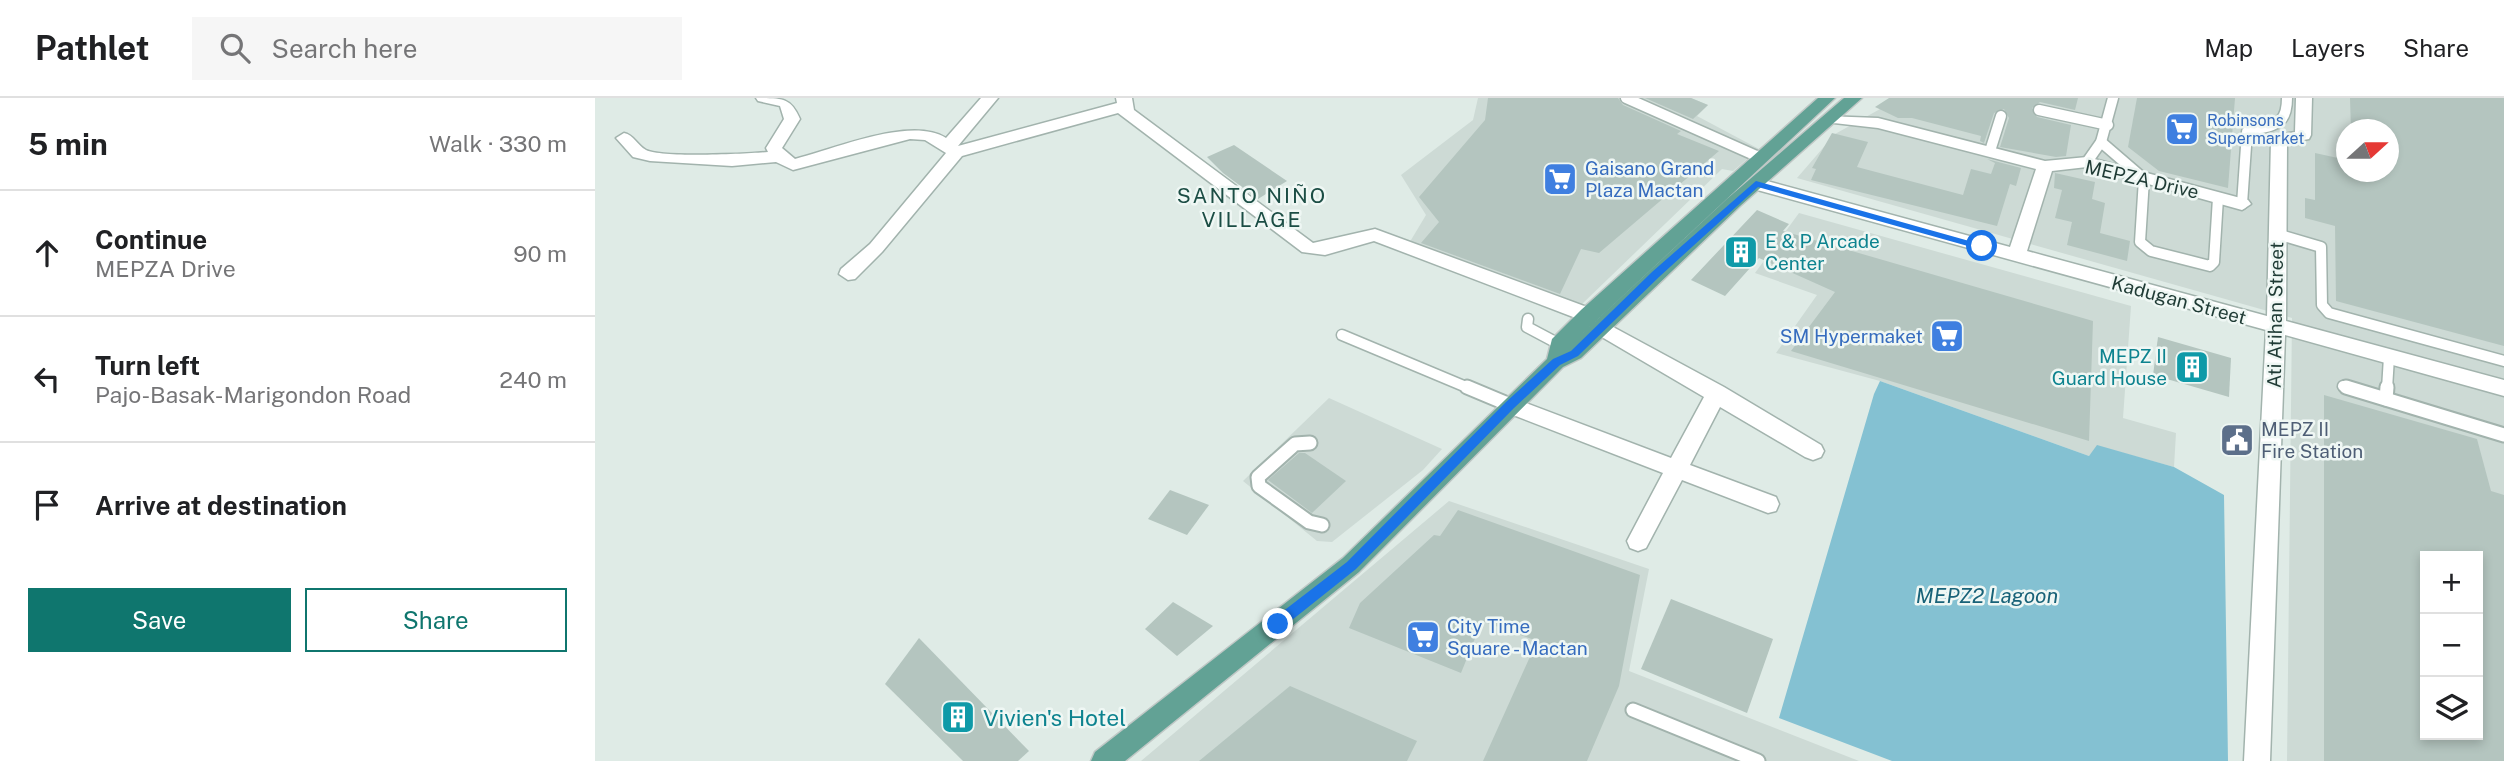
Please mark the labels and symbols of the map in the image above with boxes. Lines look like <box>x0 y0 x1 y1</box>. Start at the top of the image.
supermarket icon: Robinsons Supermarket <box>2163 110 2201 148</box>
place label: Robinsons Supermarket <box>2207 111 2304 148</box>
north arrow <box>2336 119 2399 182</box>
street label: MEPZA Drive <box>2083 155 2201 203</box>
place label: Gaisano Grand Plaza Mactan <box>1585 157 1714 201</box>
supermarket icon: Gaisano Grand Plaza Mactan <box>1541 160 1579 198</box>
district label: SANTO NIÑO VILLAGE <box>1177 183 1327 232</box>
place label: E & P Arcade Center <box>1765 230 1880 274</box>
route start <box>1966 230 1997 261</box>
building icon: E & P Arcade Center <box>1722 233 1760 271</box>
street label: Ati Atihan Street <box>2263 242 2287 388</box>
street label: Kadugan Street <box>2109 271 2249 329</box>
supermarket icon: SM Hypermaket <box>1928 317 1966 355</box>
place label: SM Hypermaket <box>1780 325 1923 347</box>
place label: MEPZ II Guard House <box>2052 345 2167 389</box>
building icon: MEPZ II Guard House <box>2173 348 2211 386</box>
place label: MEPZ II Fire Station <box>2261 418 2363 462</box>
public building icon: MEPZ II Fire Station <box>2218 421 2256 459</box>
water label: MEPZ2 Lagoon <box>1916 583 2058 608</box>
route end <box>1262 608 1293 639</box>
place label: City Time Square - Mactan <box>1447 615 1588 659</box>
supermarket icon: City Time Square - Mactan <box>1404 618 1442 656</box>
building icon: Vivien's Hotel <box>939 698 977 736</box>
place label: Vivien's Hotel <box>983 704 1126 731</box>

